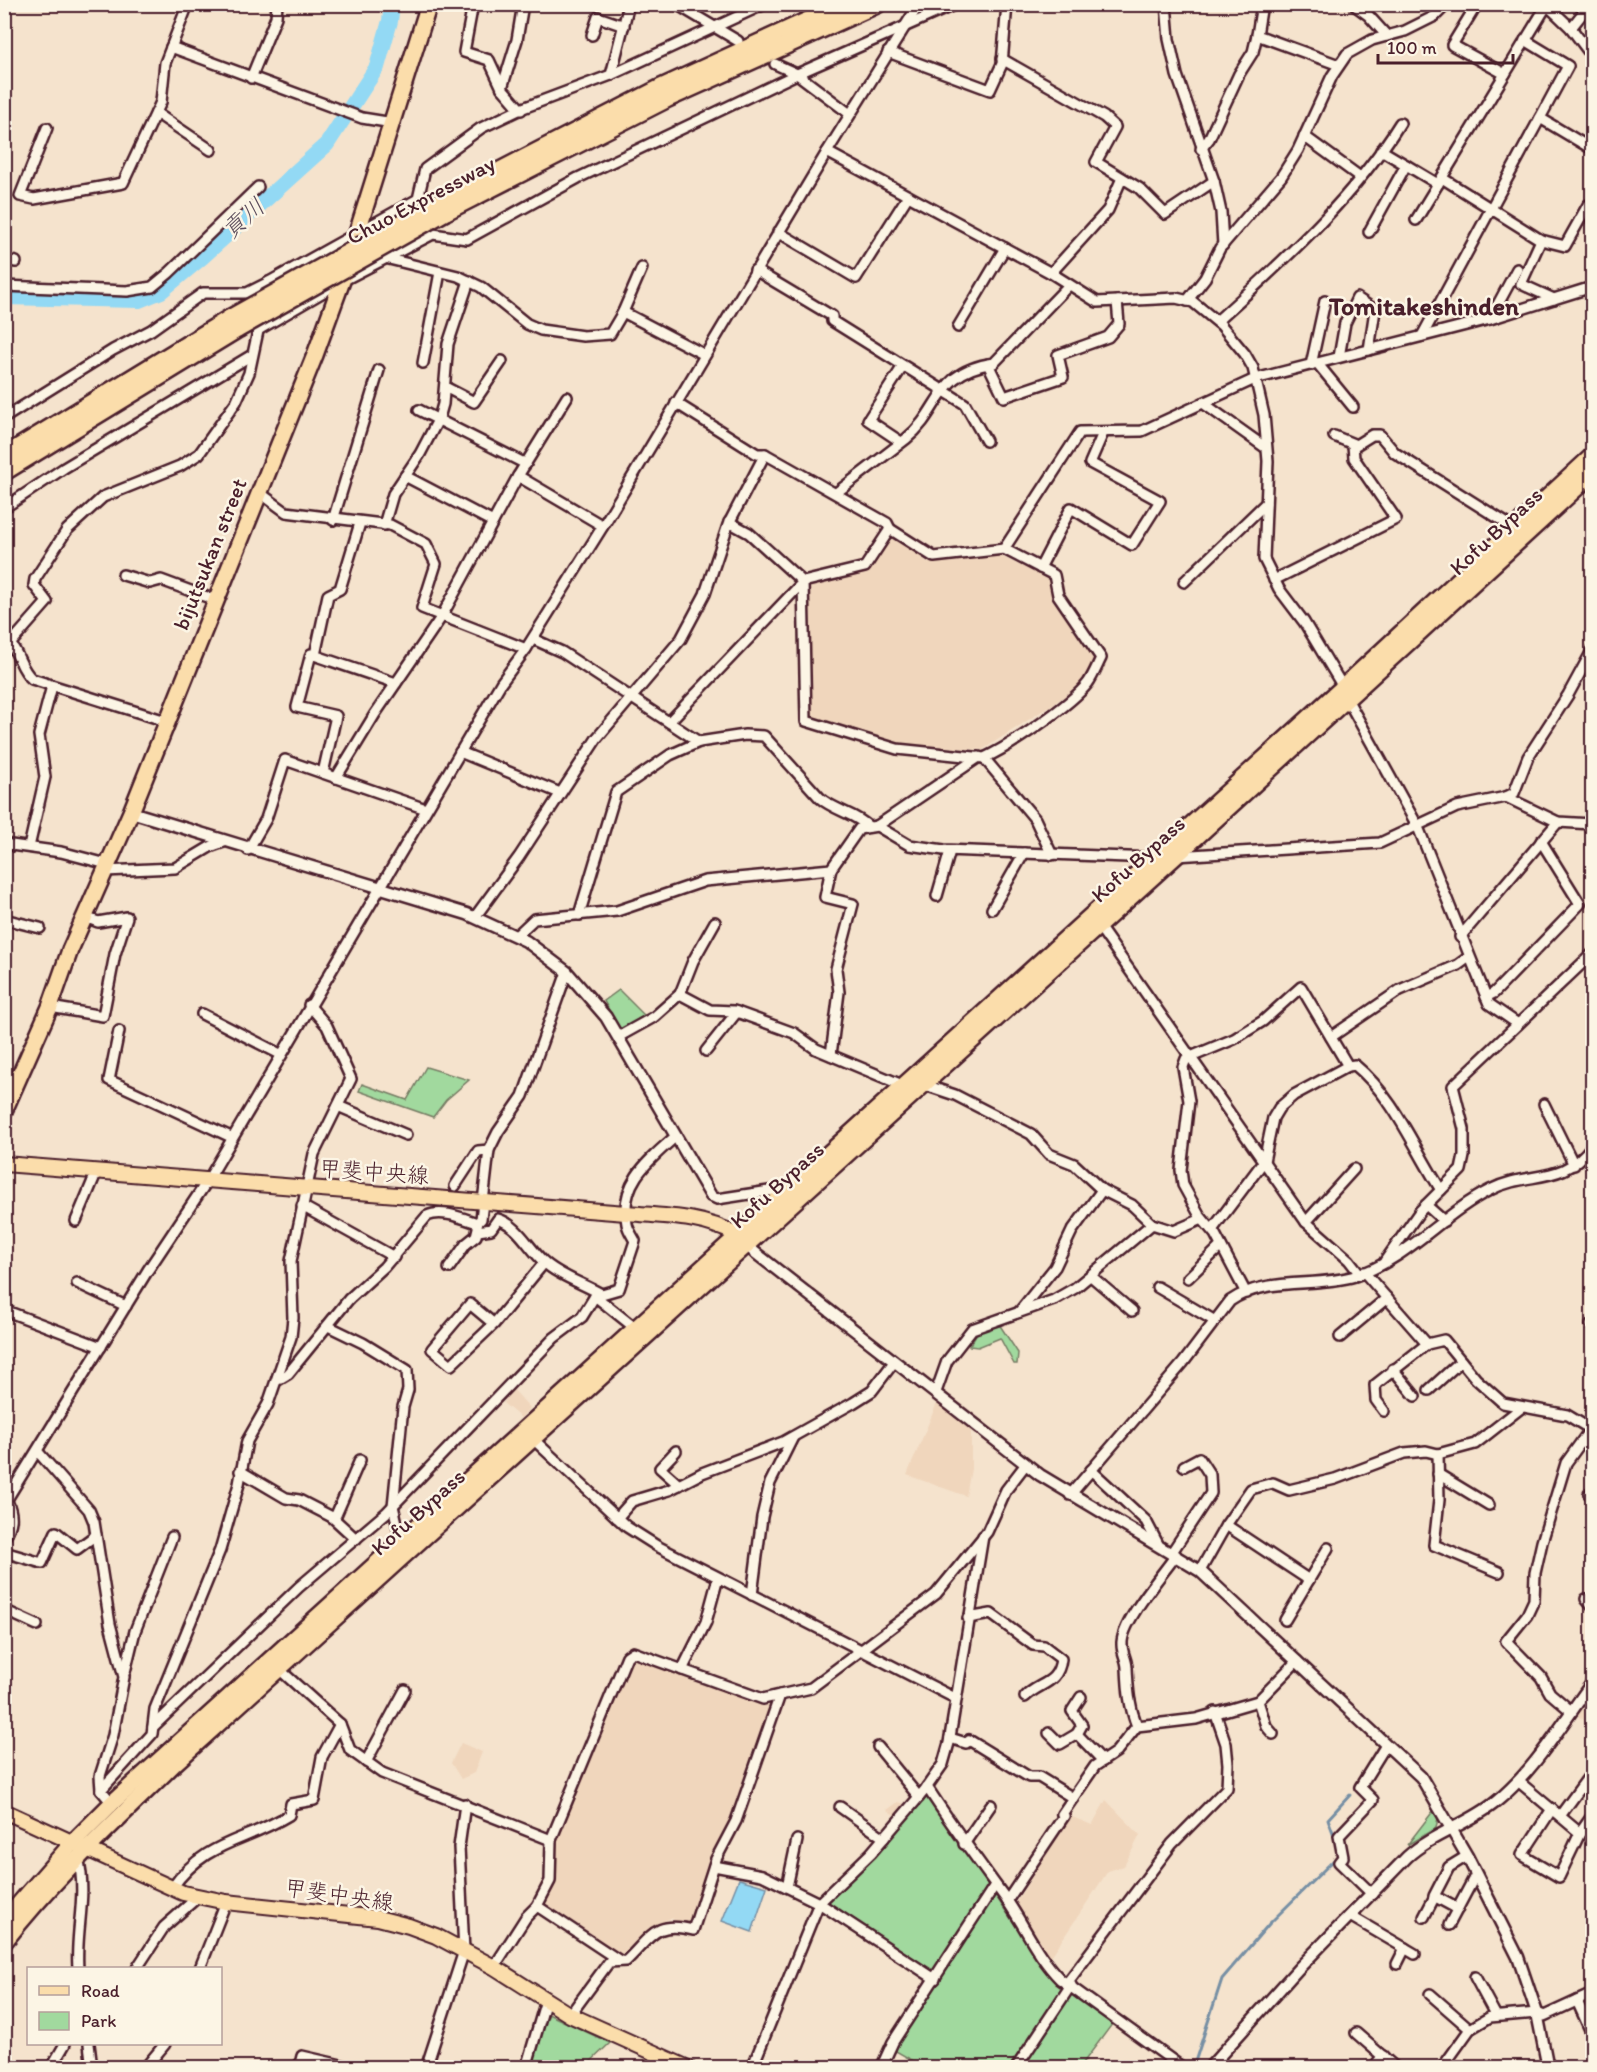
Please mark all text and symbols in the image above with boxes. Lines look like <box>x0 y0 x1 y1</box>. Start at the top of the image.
scale bar <box>1378 27 1513 65</box>
text: 100 m <box>1387 37 1437 59</box>
street label: Chuo Expressway <box>342 149 500 250</box>
water label: 貢川 <box>215 191 271 245</box>
district label: Tomitakeshinden <box>1328 290 1519 322</box>
street label: bijutsukan street <box>167 474 253 634</box>
street label: Kofu Bypass <box>1444 481 1548 581</box>
street label: Kofu Bypass <box>1085 810 1191 908</box>
street label: Kofu Bypass <box>724 1136 830 1234</box>
street label: 甲斐中央線 <box>318 1155 430 1189</box>
street label: Kofu Bypass <box>365 1463 471 1561</box>
street label: 甲斐中央線 <box>283 1874 395 1916</box>
legend <box>27 1967 222 2045</box>
text: Road <box>81 1980 120 2002</box>
text: Park <box>81 2010 116 2032</box>

